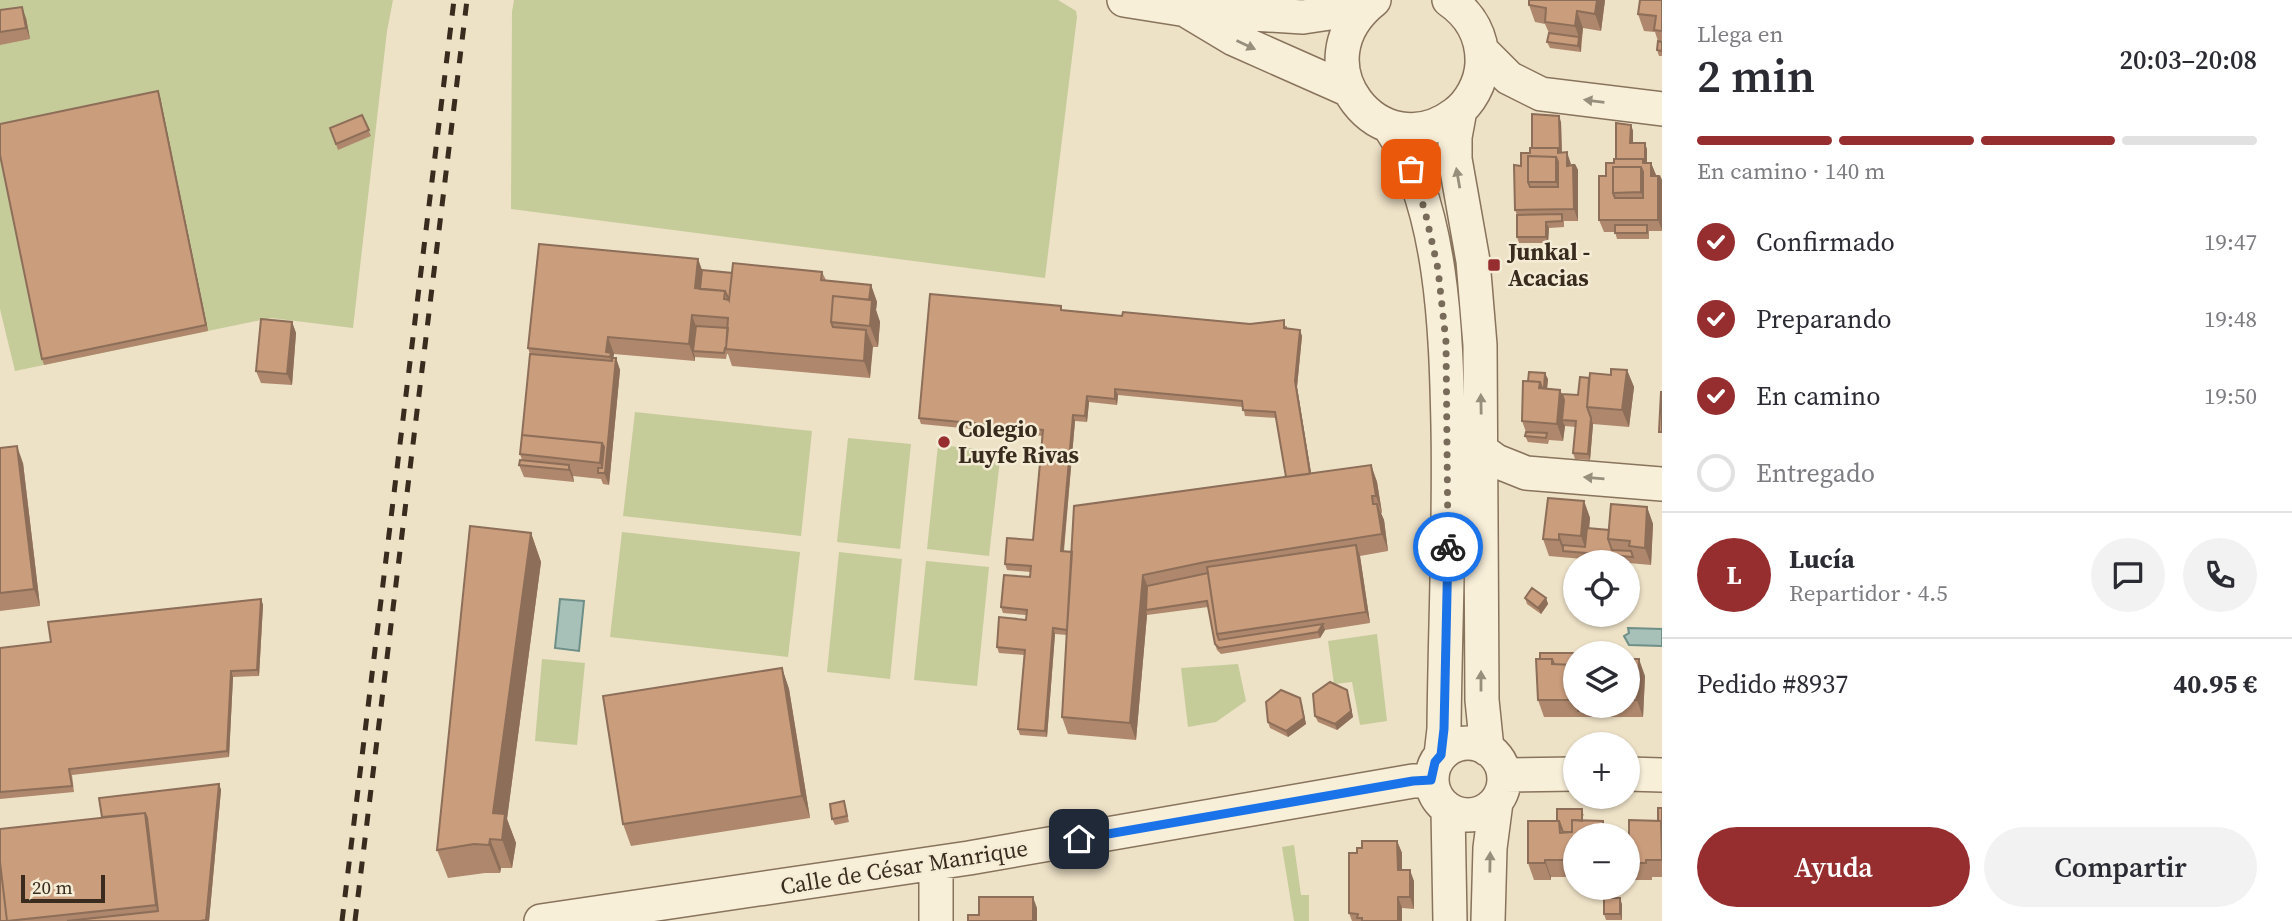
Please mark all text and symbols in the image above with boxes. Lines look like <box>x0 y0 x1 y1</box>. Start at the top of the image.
text: Llega en <box>1697 18 1783 50</box>
one-way arrow <box>1236 39 1256 51</box>
text: 20:03–20:08 <box>2120 42 2257 78</box>
text: 2 min <box>1697 44 1815 107</box>
one-way arrow <box>1583 95 1605 106</box>
pin <box>1381 139 1441 199</box>
icon: bag <box>1392 150 1430 188</box>
text: En camino · 140 m <box>1697 155 1885 187</box>
one-way arrow <box>1452 167 1463 189</box>
icon: check <box>1697 223 1735 261</box>
text: Confirmado <box>1756 224 1895 260</box>
text: 19:47 <box>2204 226 2257 258</box>
place label: Junkal - Acacias <box>1506 236 1590 294</box>
marker: Junkal - Acacias <box>1486 257 1502 273</box>
icon: check <box>1697 300 1735 338</box>
text: Preparando <box>1756 301 1892 337</box>
text: 19:48 <box>2204 303 2257 335</box>
icon: check <box>1697 377 1735 415</box>
text: En camino <box>1756 378 1881 414</box>
text: 19:50 <box>2204 380 2257 412</box>
one-way arrow <box>1475 393 1486 415</box>
place label: Colegio Luyfe Rivas <box>958 413 1079 471</box>
marker: Colegio Luyfe Rivas <box>936 434 952 450</box>
text: Entregado <box>1756 455 1875 491</box>
one-way arrow <box>1583 472 1605 483</box>
courier <box>1413 512 1483 582</box>
icon: bike <box>1429 528 1467 566</box>
button: chat <box>2091 538 2165 612</box>
button: phone <box>2183 538 2257 612</box>
text: Lucía <box>1789 541 1855 577</box>
map controls <box>1563 550 1640 900</box>
button: locate <box>1563 550 1640 627</box>
text: L <box>1726 557 1742 593</box>
text: Repartidor · 4.5 <box>1789 577 1948 609</box>
button: layers <box>1563 641 1640 718</box>
text: Pedido #8937 <box>1697 666 1848 702</box>
text: 40.95 € <box>2173 666 2257 702</box>
one-way arrow <box>1476 669 1487 691</box>
button: + <box>1563 732 1640 809</box>
pin <box>1049 809 1109 869</box>
icon: home <box>1060 820 1098 858</box>
button: − <box>1563 823 1640 900</box>
button: Ayuda <box>1697 827 1970 907</box>
button: Compartir <box>1984 827 2257 907</box>
street label: Calle de César Manrique <box>778 832 1030 902</box>
one-way arrow <box>1484 850 1495 872</box>
scale bar <box>21 872 105 904</box>
text: 20 m <box>32 874 73 900</box>

